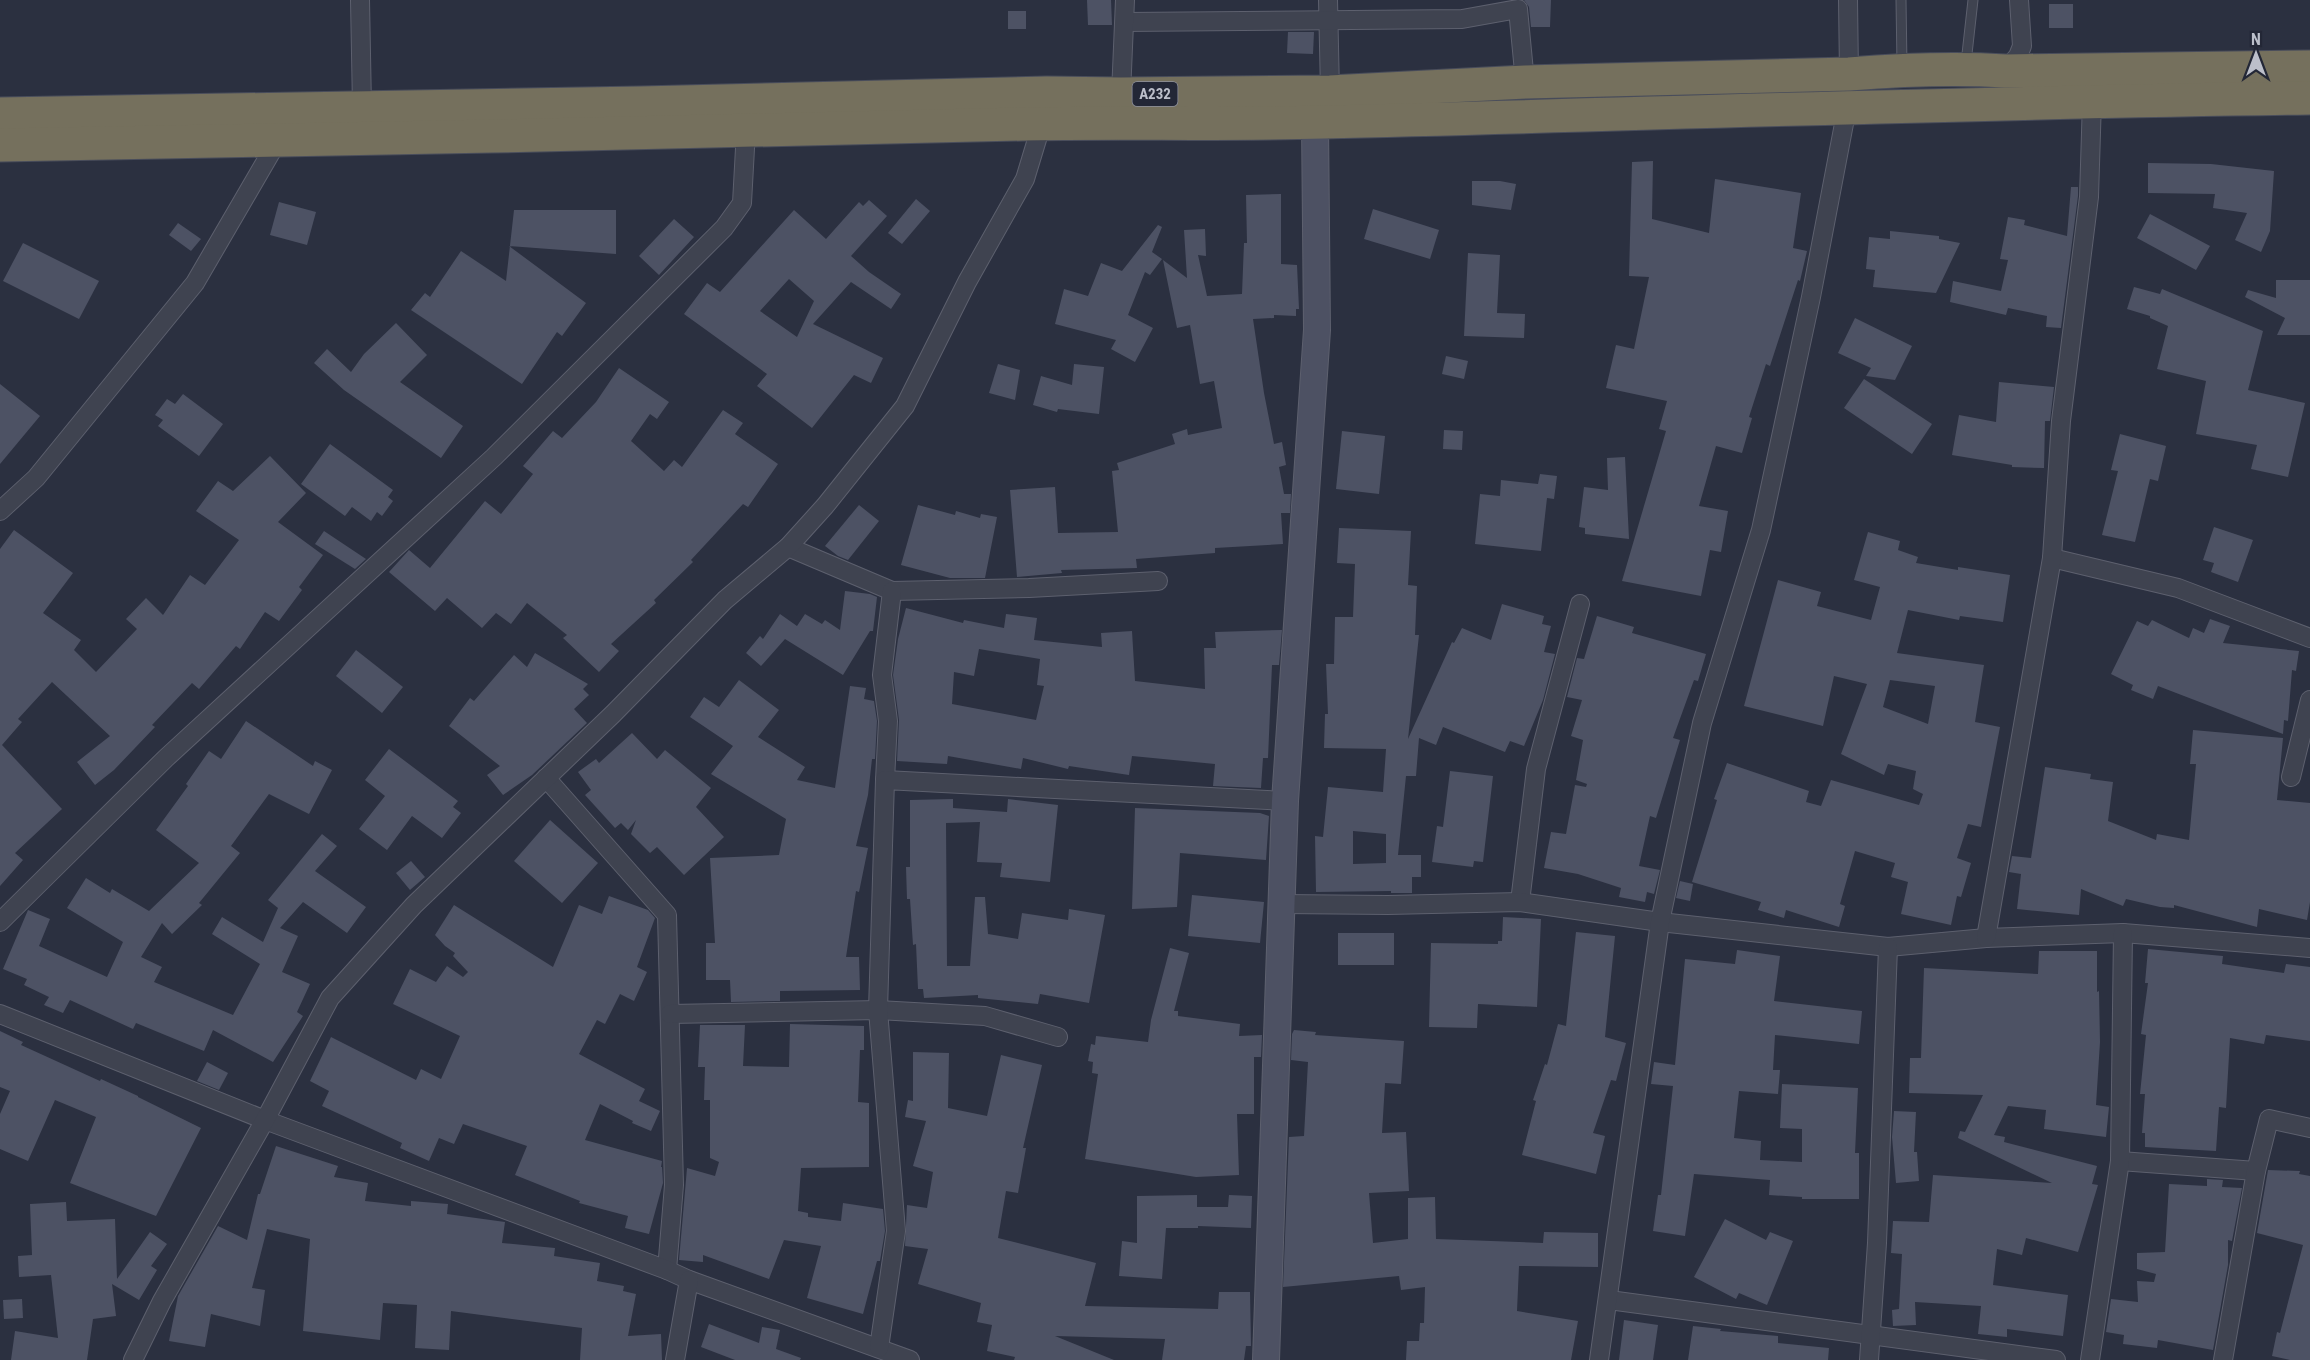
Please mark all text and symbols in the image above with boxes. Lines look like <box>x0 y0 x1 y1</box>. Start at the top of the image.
north arrow <box>2226 24 2286 84</box>
text: N <box>2251 30 2261 49</box>
road number: A232 <box>1132 82 1178 106</box>

